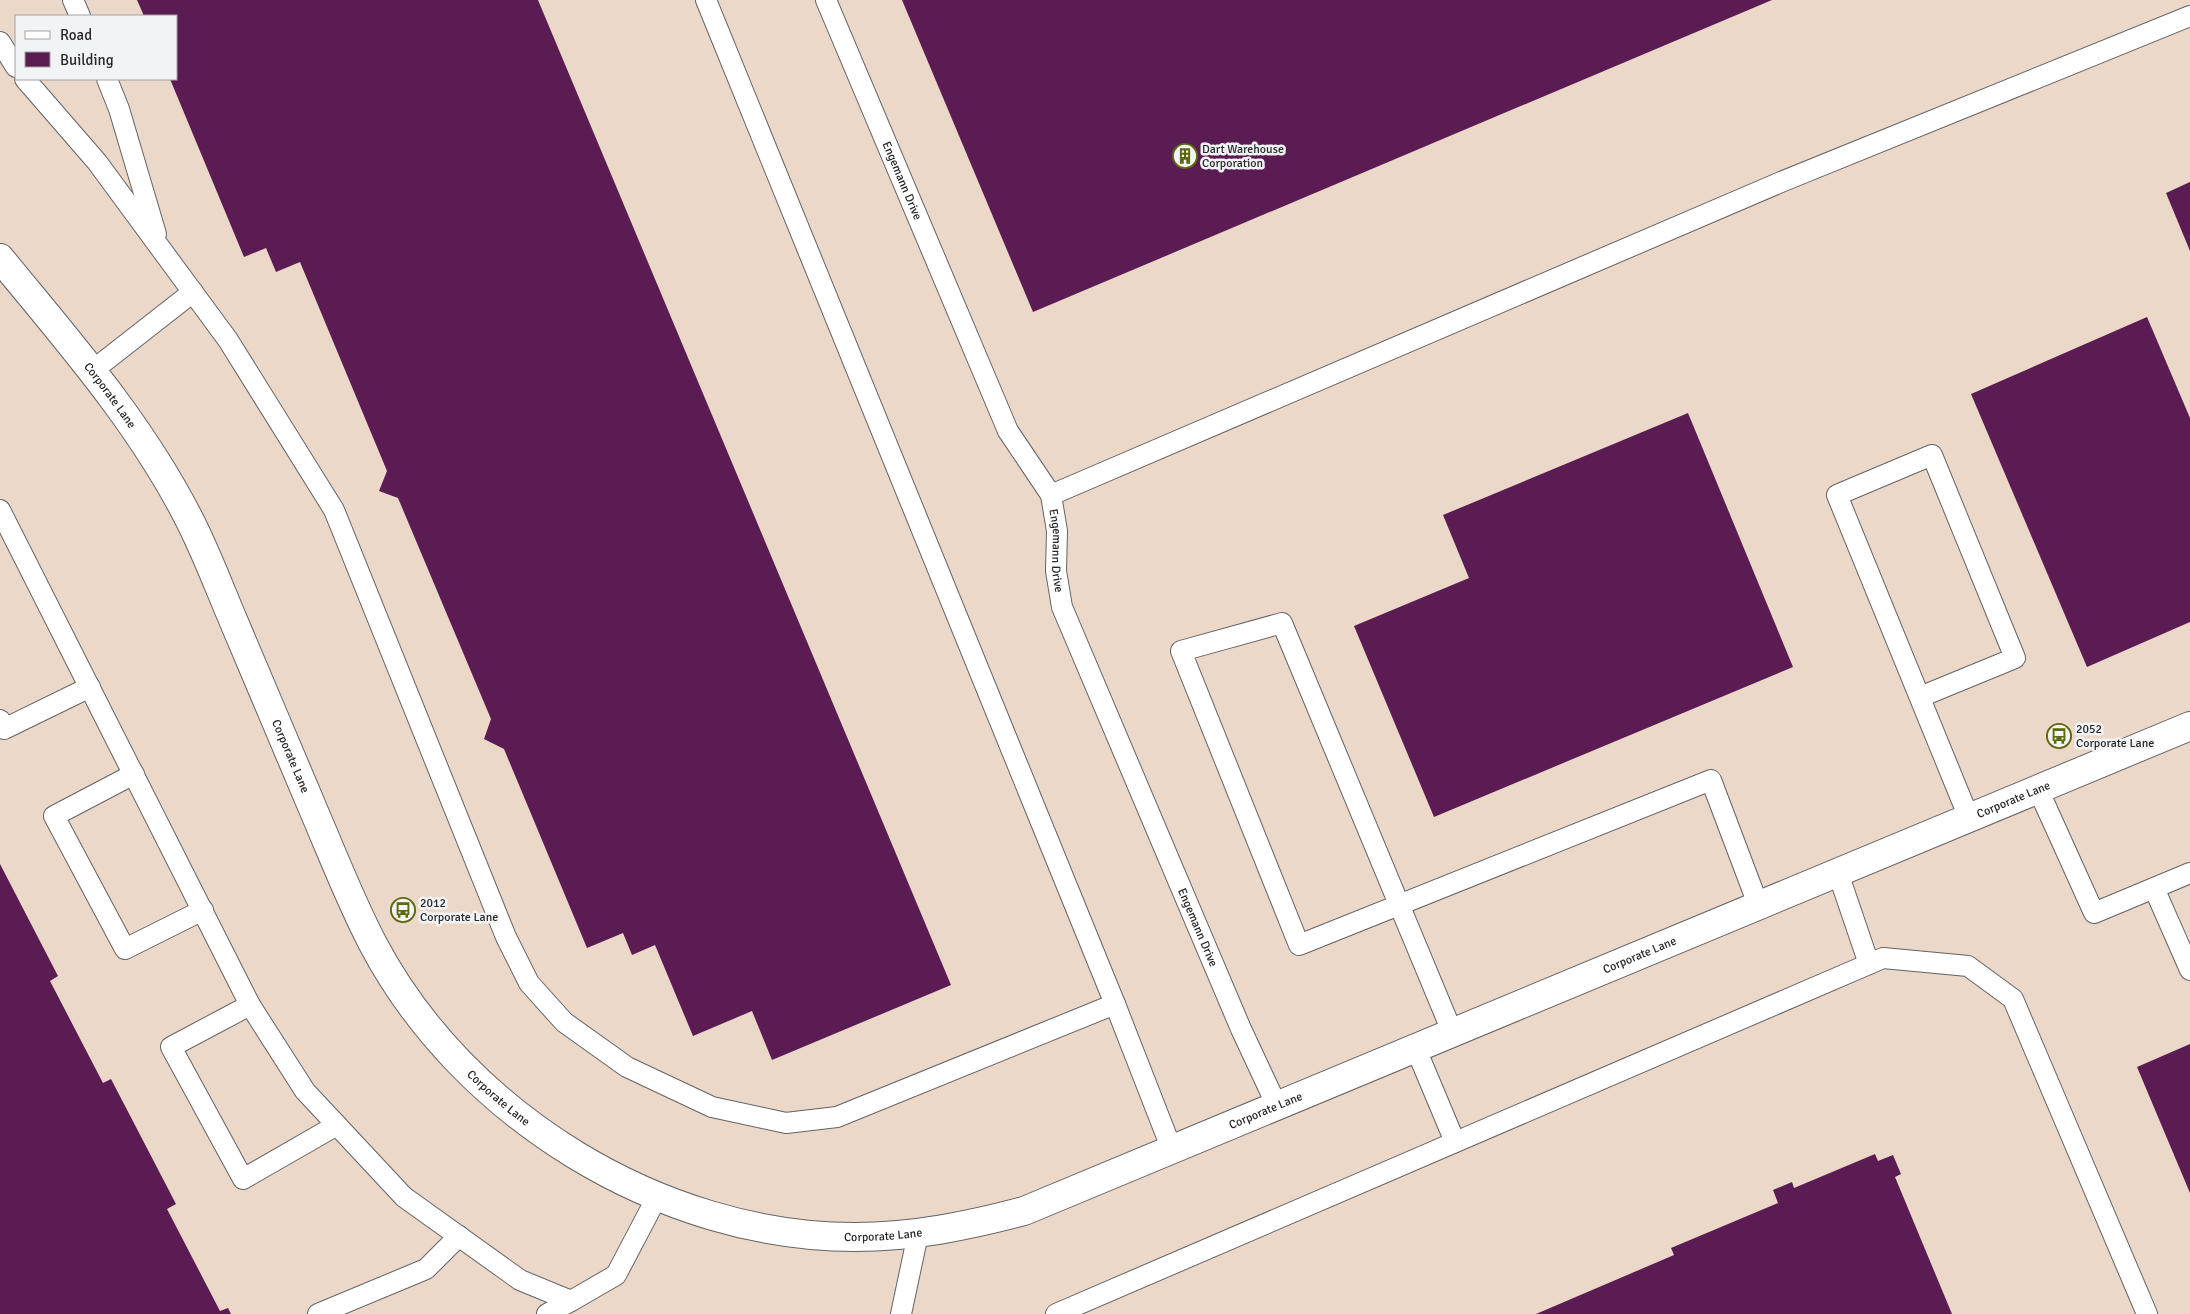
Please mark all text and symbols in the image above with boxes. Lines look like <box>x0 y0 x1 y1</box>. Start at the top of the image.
legend <box>15 15 178 80</box>
text: Road <box>60 26 92 44</box>
text: Building <box>60 51 114 69</box>
street label: Engemann Drive <box>879 139 925 222</box>
place label: Dart Warehouse Corporation <box>1202 142 1284 171</box>
building icon: Dart Warehouse Corporation <box>1172 143 1198 169</box>
street label: Corporate Lane <box>81 359 139 431</box>
street label: Engemann Drive <box>1046 508 1067 593</box>
street label: Corporate Lane <box>269 717 313 795</box>
place label: 2052 Corporate Lane <box>2076 722 2154 751</box>
bus stop icon: 2052 Corporate Lane <box>2046 723 2072 749</box>
street label: Corporate Lane <box>1974 777 2053 821</box>
street label: Engemann Drive <box>1175 886 1221 969</box>
place label: 2012 Corporate Lane <box>420 896 498 925</box>
bus stop icon: 2012 Corporate Lane <box>390 897 416 923</box>
street label: Corporate Lane <box>1600 933 1679 977</box>
street label: Corporate Lane <box>464 1067 533 1129</box>
street label: Corporate Lane <box>1227 1089 1305 1132</box>
street label: Corporate Lane <box>844 1225 923 1245</box>

